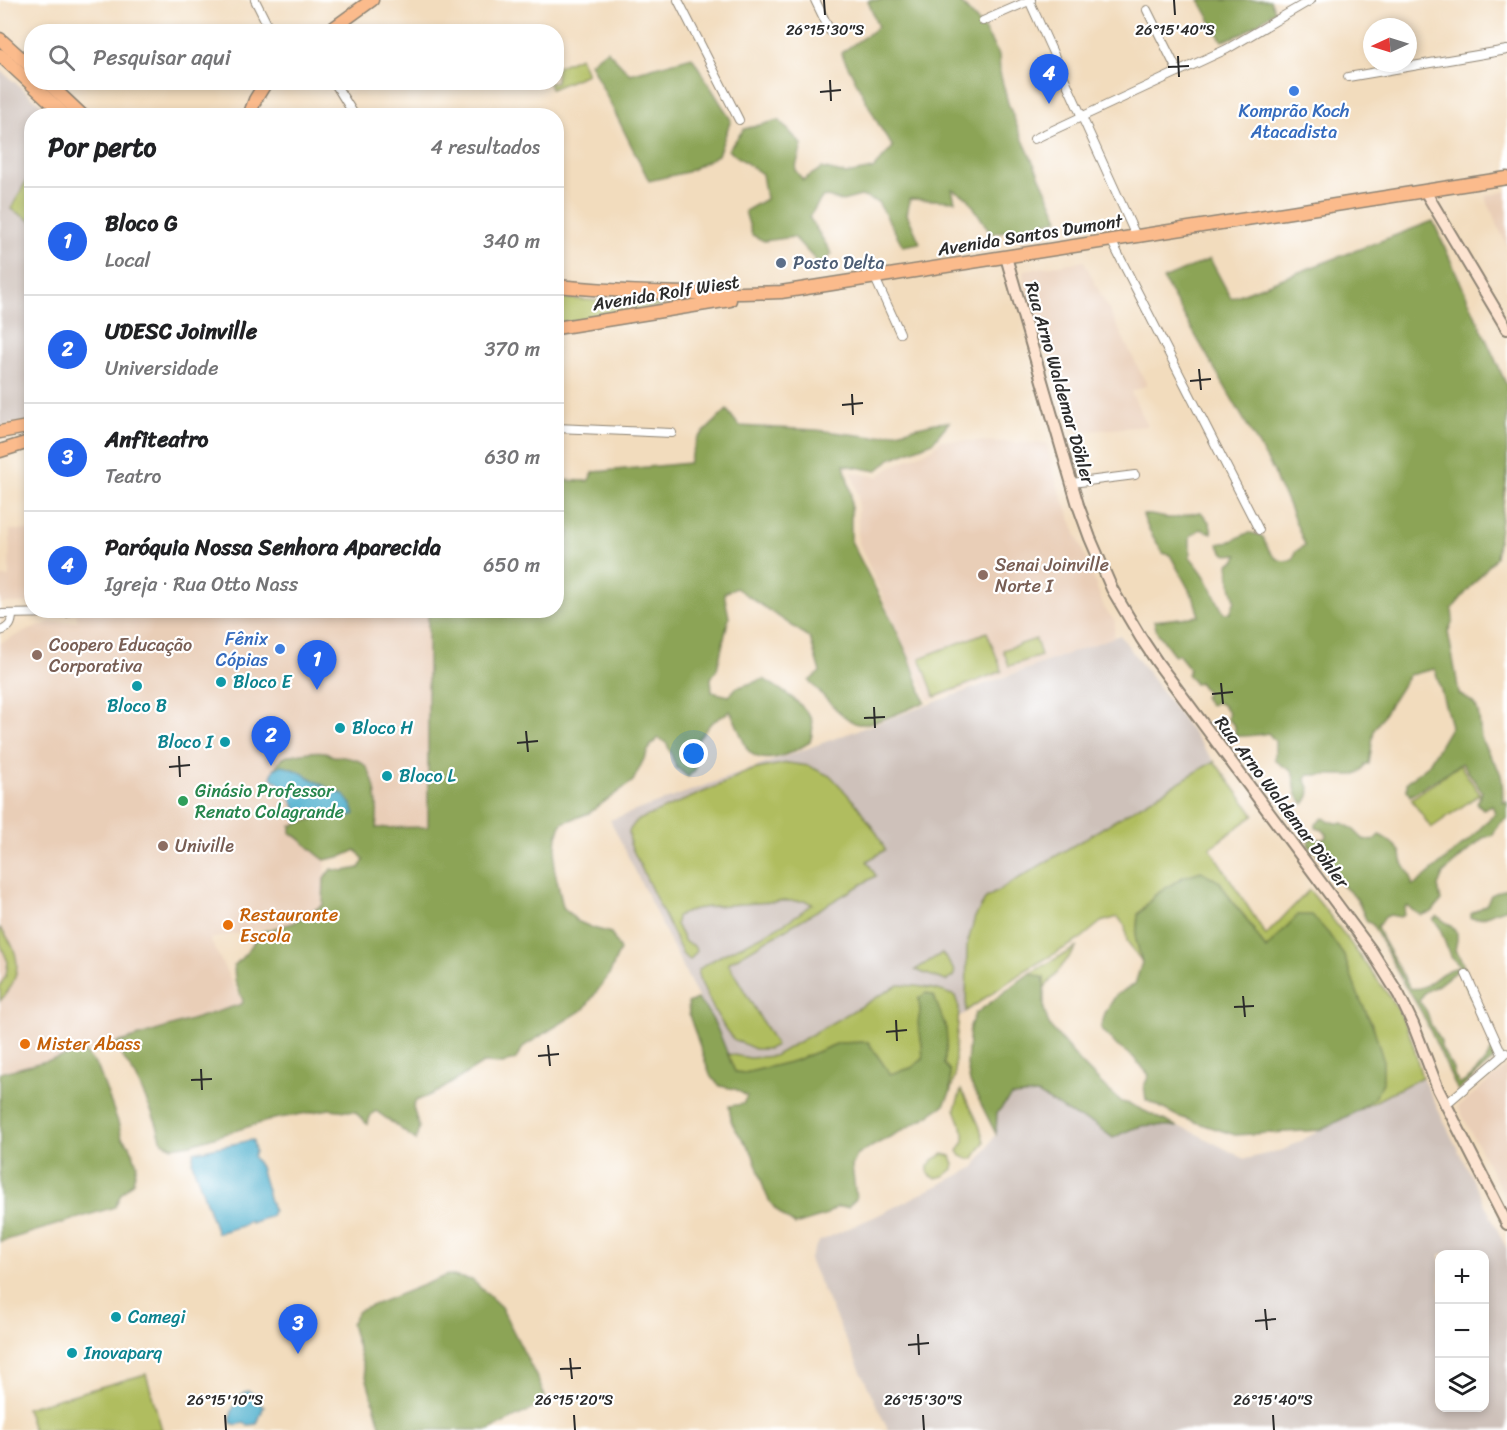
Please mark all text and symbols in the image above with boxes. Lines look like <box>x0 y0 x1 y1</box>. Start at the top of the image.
text: 26°15'30"S <box>786 17 865 43</box>
text: 26°15'40"S <box>1135 17 1215 43</box>
north arrow <box>1363 18 1417 72</box>
search box <box>24 24 564 90</box>
text: Pesquisar aqui <box>93 38 231 77</box>
icon: search <box>45 41 78 74</box>
pin: 4 <box>1030 54 1068 104</box>
marker: Komprão Koch Atacadista <box>1287 84 1301 98</box>
place label: Komprão Koch Atacadista <box>1239 95 1349 148</box>
text: Por perto <box>48 124 156 170</box>
text: 4 resultados <box>431 130 540 165</box>
text: Bloco G <box>105 204 178 243</box>
street label: Avenida Santos Dumont <box>934 204 1125 266</box>
text: 1 <box>63 224 72 259</box>
text: 340 m <box>483 224 540 259</box>
text: Local <box>105 243 150 278</box>
place label: Posto Delta <box>793 247 885 279</box>
marker: Posto Delta <box>774 256 788 270</box>
street label: Avenida Rolf Wiest <box>589 266 742 321</box>
street label: Rua Arno Waldemar Döhler <box>1016 278 1105 490</box>
text: UDESC Joinville <box>105 312 257 351</box>
text: 2 <box>62 332 73 367</box>
text: 370 m <box>484 332 540 367</box>
text: Universidade <box>105 351 218 386</box>
text: Anfiteatro <box>105 420 208 459</box>
text: 3 <box>62 440 73 475</box>
text: 630 m <box>484 440 540 475</box>
text: Teatro <box>105 459 161 494</box>
text: Paróquia Nossa Senhora Aparecida <box>105 528 441 567</box>
text: 4 <box>61 548 74 583</box>
text: 650 m <box>483 548 540 583</box>
place label: Senai Joinville Norte I <box>995 549 1109 602</box>
text: Igreja · Rua Otto Nass <box>105 567 298 602</box>
marker: Senai Joinville Norte I <box>976 568 990 582</box>
place label: Fênix Cópias <box>216 623 269 676</box>
place label: Coopero Educação Corporativa <box>49 629 192 682</box>
pin: 1 <box>298 640 336 690</box>
marker: Fênix Cópias <box>273 642 287 656</box>
marker: Coopero Educação Corporativa <box>30 648 44 662</box>
place label: Bloco E <box>233 666 292 698</box>
marker: Bloco E <box>214 675 228 689</box>
marker: Bloco B <box>130 679 144 693</box>
place label: Bloco B <box>107 690 167 722</box>
street label: Rua Arno Waldemar Döhler <box>1206 709 1359 897</box>
place label: Bloco H <box>352 712 413 744</box>
pin: 2 <box>252 716 290 766</box>
marker: Bloco H <box>333 721 347 735</box>
place label: Bloco I <box>157 726 215 758</box>
marker: Bloco I <box>218 735 232 749</box>
your location <box>679 739 708 768</box>
place label: Bloco L <box>399 760 456 792</box>
marker: Bloco L <box>380 769 394 783</box>
place label: Ginásio Professor Renato Colagrande <box>195 775 344 828</box>
marker: Ginásio Professor Renato Colagrande <box>176 794 190 808</box>
place label: Univille <box>175 830 234 862</box>
marker: Univille <box>156 839 170 853</box>
place label: Restaurante Escola <box>240 899 338 952</box>
marker: Restaurante Escola <box>221 918 235 932</box>
place label: Mister Abass <box>37 1028 141 1060</box>
marker: Mister Abass <box>18 1037 32 1051</box>
map controls <box>1435 1250 1489 1412</box>
button: + <box>1435 1250 1489 1304</box>
place label: Camegi <box>128 1301 186 1333</box>
pin: 3 <box>278 1304 318 1354</box>
button: − <box>1435 1304 1489 1358</box>
marker: Camegi <box>109 1310 123 1324</box>
place label: Inovaparq <box>83 1337 162 1369</box>
marker: Inovaparq <box>65 1346 79 1360</box>
button: layers <box>1435 1358 1489 1412</box>
text: 26°15'10"S <box>187 1387 264 1413</box>
text: 26°15'20"S <box>535 1387 614 1413</box>
text: 26°15'30"S <box>884 1387 963 1413</box>
text: 26°15'40"S <box>1233 1387 1313 1413</box>

